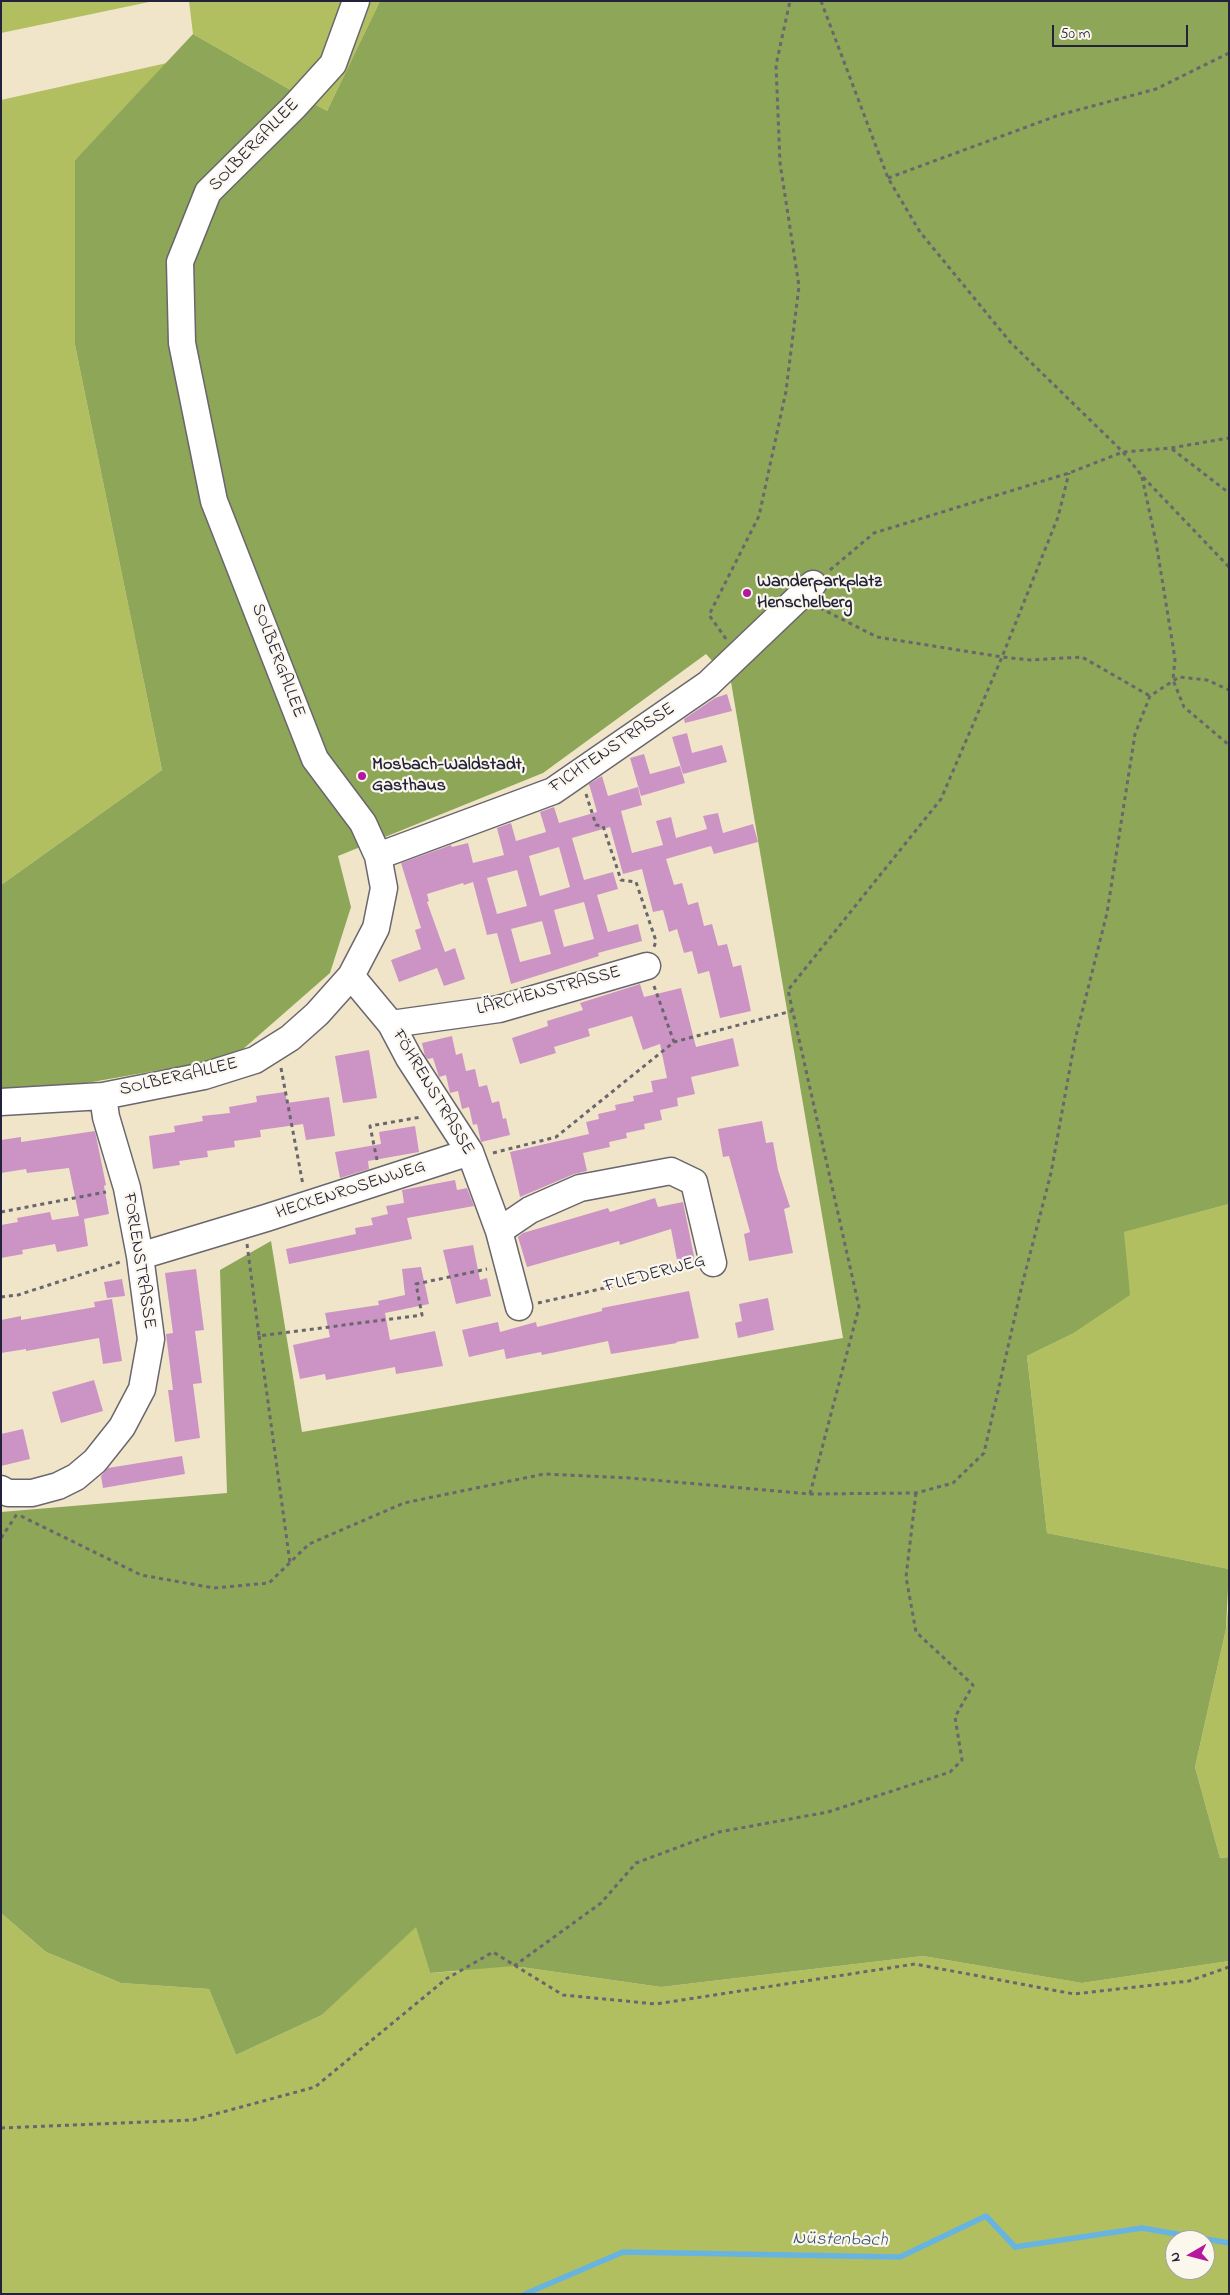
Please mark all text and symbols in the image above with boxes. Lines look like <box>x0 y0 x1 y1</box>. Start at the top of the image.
scale bar <box>1055 15 1191 47</box>
text: 50 m <box>1060 23 1090 45</box>
street label: SOLBERGALLEE <box>205 95 305 197</box>
place label: Wanderparkplatz Henschelberg <box>757 572 882 614</box>
marker: Wanderparkplatz Henschelberg <box>741 587 753 599</box>
street label: SOLBERGALLEE <box>245 601 309 721</box>
street label: FICHTENSTRASSE <box>546 699 680 799</box>
place label: Mosbach-Waldstadt, Gasthaus <box>372 755 525 798</box>
marker: Mosbach-Waldstadt, Gasthaus <box>356 770 368 782</box>
street label: LÄRCHENSTRASSE <box>475 962 623 1022</box>
street label: FÖHRENSTRASSE <box>386 1026 478 1160</box>
street label: SOLBERGALLEE <box>118 1054 240 1102</box>
street label: HECKENROSENWEG <box>274 1157 428 1225</box>
street label: FORLENSTRASSE <box>117 1191 159 1331</box>
street label: FLIEDERWEG <box>602 1251 708 1299</box>
water label: Nüstenbach <box>792 2229 888 2253</box>
north arrow <box>1165 2230 1215 2280</box>
text: N <box>1165 2251 1187 2263</box>

